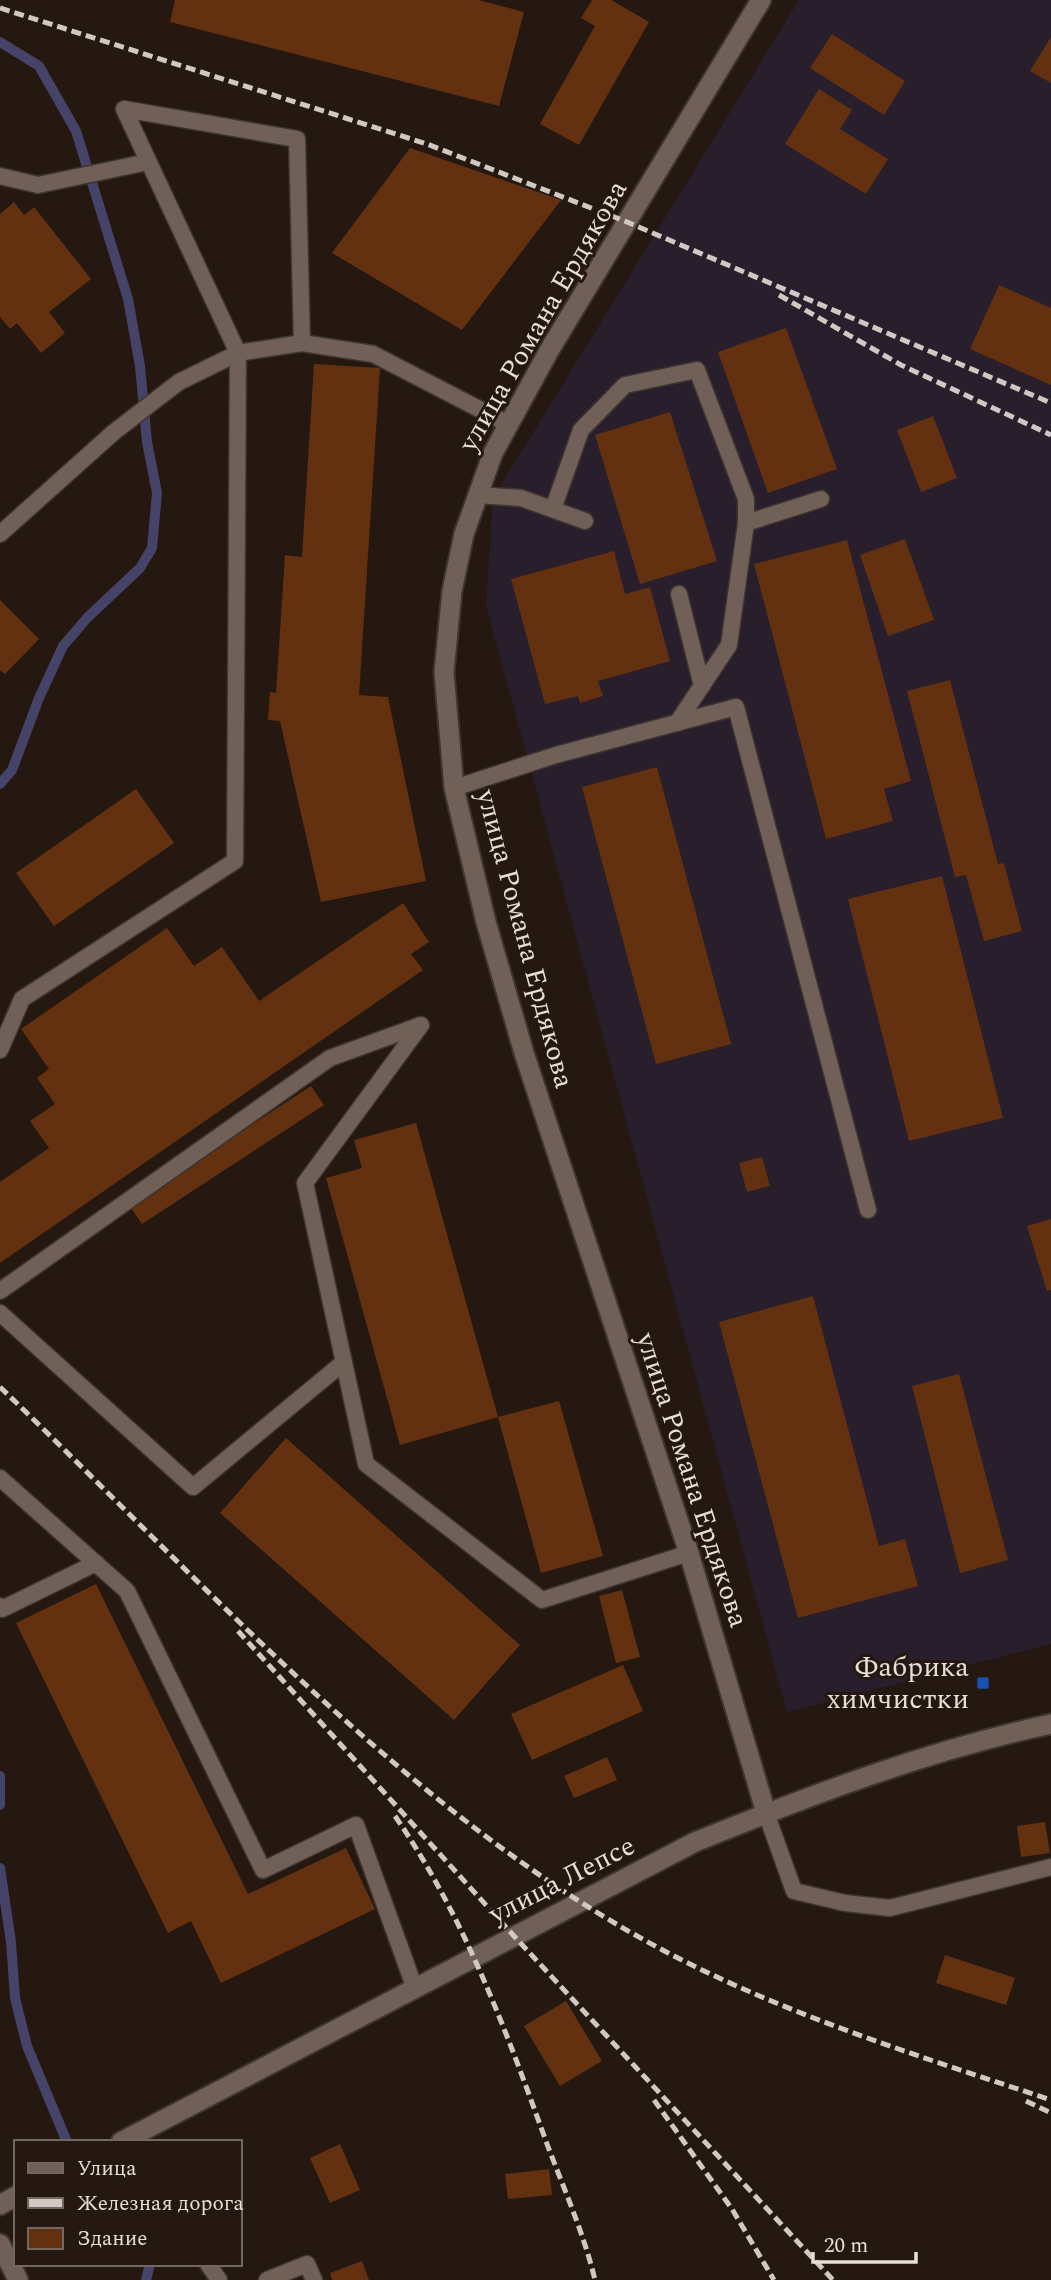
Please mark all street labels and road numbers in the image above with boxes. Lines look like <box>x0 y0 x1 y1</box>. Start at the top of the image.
street label: улица Романа Ердякова <box>447 172 639 461</box>
street label: улица Романа Ердякова <box>464 784 586 1093</box>
street label: улица Романа Ердякова <box>624 1326 760 1633</box>
street label: улица Лепсе <box>480 1825 643 1936</box>

